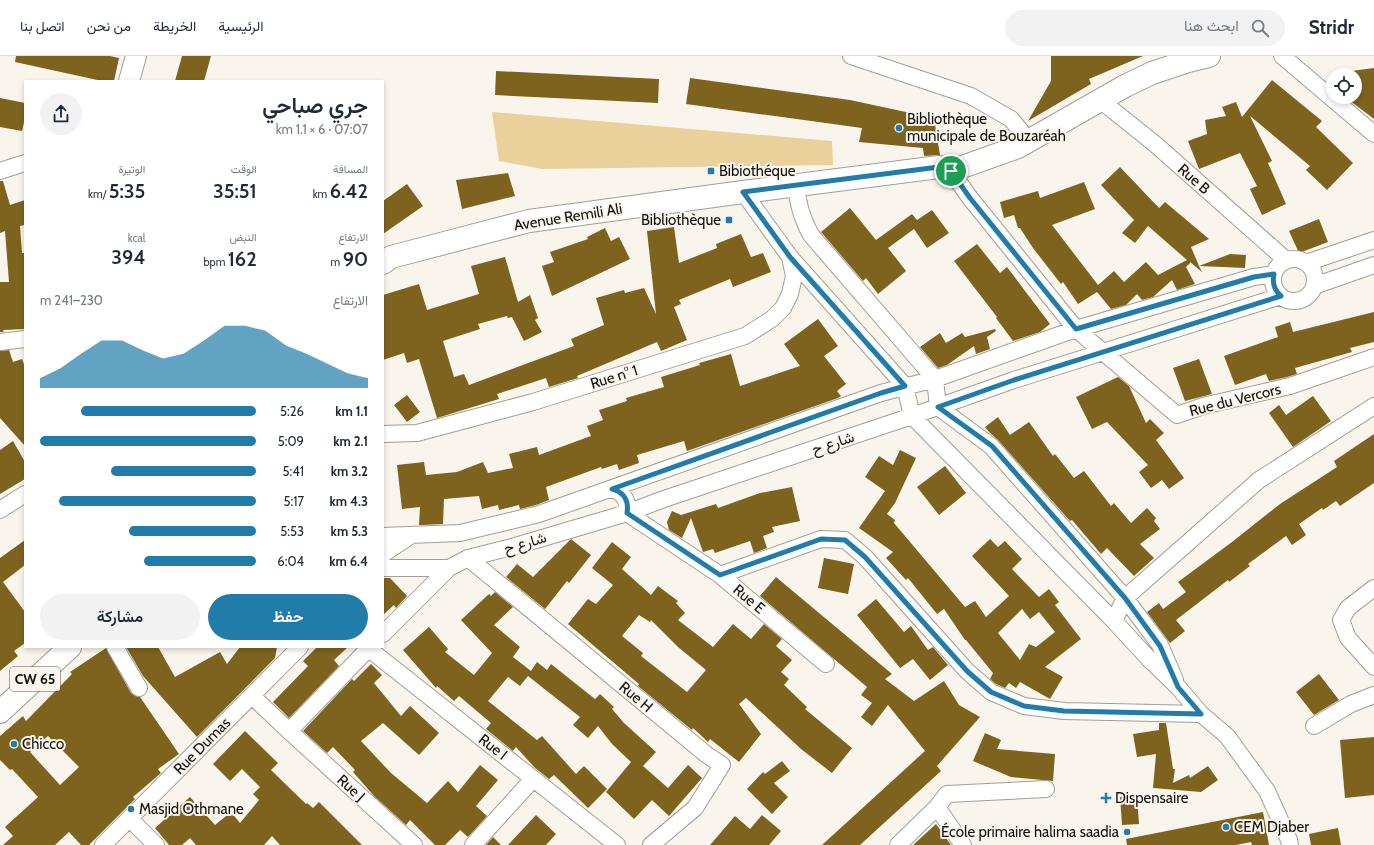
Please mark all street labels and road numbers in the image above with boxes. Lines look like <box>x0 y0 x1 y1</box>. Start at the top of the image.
street label: Rue B <box>1174 160 1214 198</box>
street label: Avenue Remili Ali <box>512 200 624 234</box>
street label: Rue n° 1 <box>588 361 640 393</box>
street label: Rue du Vercors <box>1187 380 1283 420</box>
street label: شارع ح <box>809 428 857 460</box>
street label: شارع ح <box>502 528 549 560</box>
street label: Rue E <box>729 581 769 617</box>
road number: CW 65 <box>10 667 60 691</box>
street label: Rue H <box>616 678 656 716</box>
street label: Rue Dumas <box>170 714 234 778</box>
street label: Rue I <box>475 730 511 764</box>
street label: Rue J <box>333 771 369 805</box>

